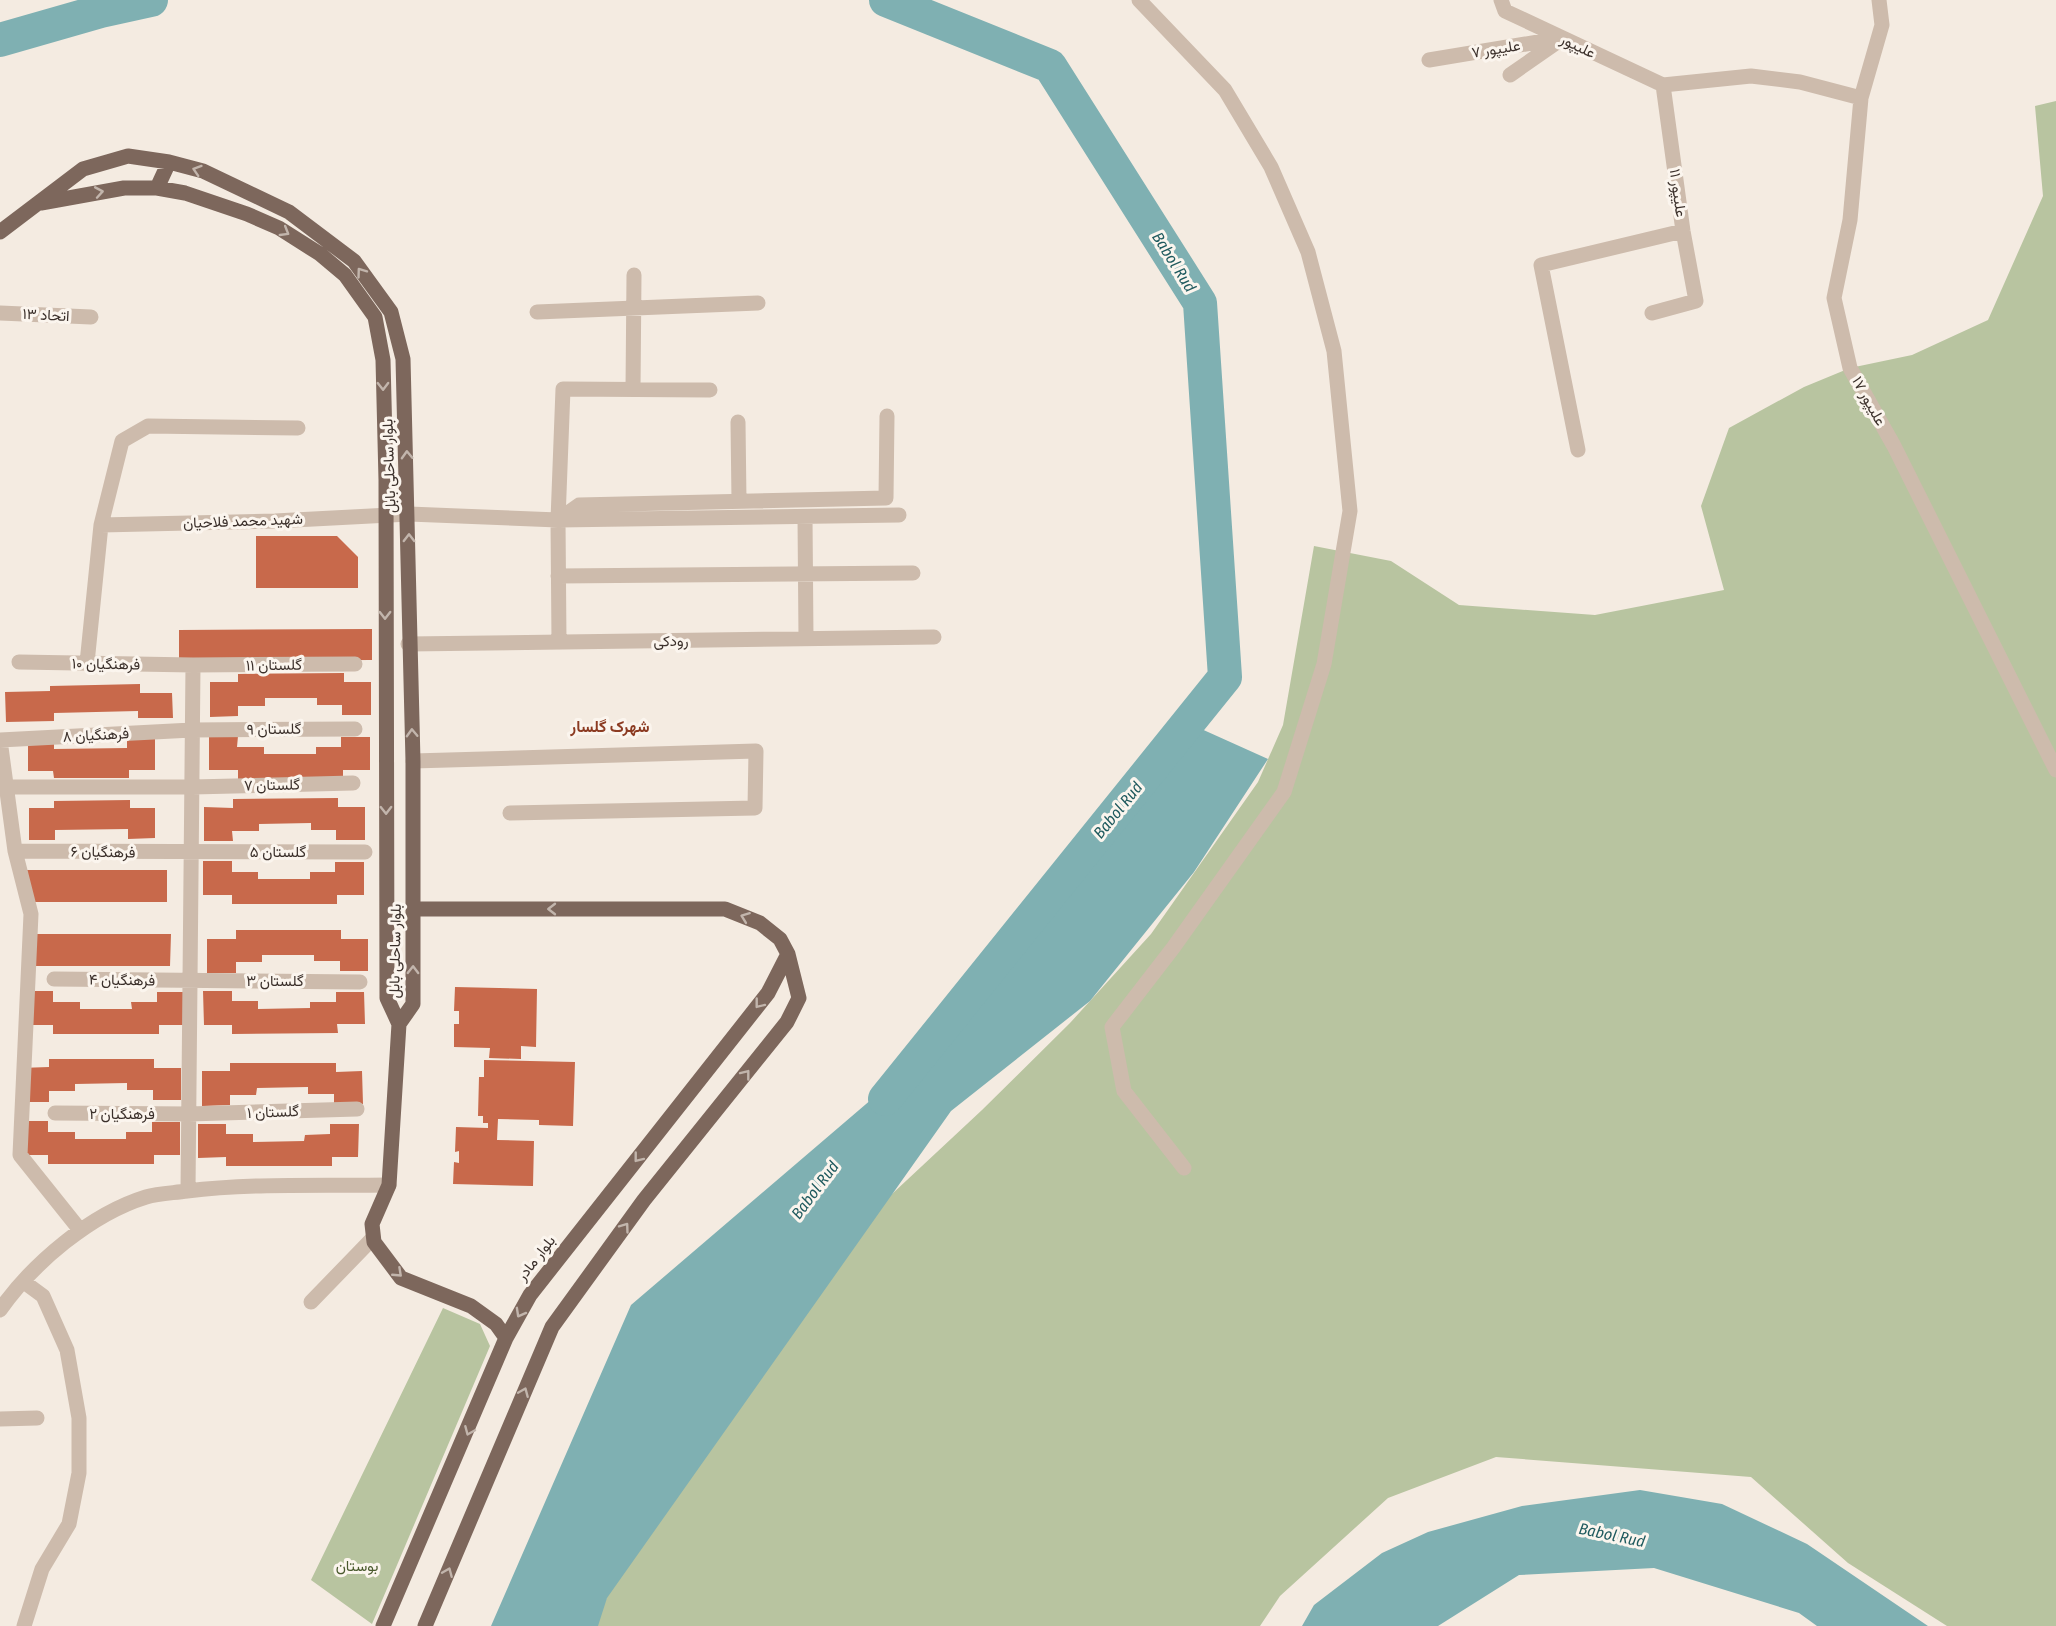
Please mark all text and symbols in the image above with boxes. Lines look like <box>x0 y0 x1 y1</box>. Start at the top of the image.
street label: علیپور <box>1556 29 1599 63</box>
street label: علیپور ۷ <box>1470 36 1522 63</box>
one-way arrow <box>192 165 203 177</box>
street label: علیپور ۱۱ <box>1665 168 1690 219</box>
one-way arrow <box>93 186 103 199</box>
one-way arrow <box>279 225 289 237</box>
water label: Babol Rud <box>1148 228 1200 296</box>
one-way arrow <box>357 267 368 278</box>
street label: اتحاد ۱۳ <box>22 305 70 325</box>
street label: علیپور ۱۷ <box>1847 373 1890 429</box>
one-way arrow <box>377 382 390 391</box>
street label: بلوار ساحلی بابل <box>378 418 401 514</box>
one-way arrow <box>400 451 413 460</box>
street label: شهید محمد فلاحیان <box>183 510 303 532</box>
one-way arrow <box>403 534 415 543</box>
one-way arrow <box>379 610 391 619</box>
street label: رودکی <box>653 632 689 651</box>
street label: فرهنگیان ۱۰ <box>72 654 140 674</box>
street label: گلستان ۱۱ <box>246 656 303 674</box>
district label: شهرک گلسار <box>569 717 650 737</box>
street label: گلستان ۹ <box>247 720 302 738</box>
street label: فرهنگیان ۸ <box>62 724 130 746</box>
one-way arrow <box>405 729 418 738</box>
street label: گلستان ۷ <box>244 776 301 794</box>
water label: Babol Rud <box>1089 778 1147 842</box>
one-way arrow <box>379 805 392 814</box>
street label: فرهنگیان ۶ <box>70 842 136 862</box>
street label: گلستان ۵ <box>250 843 306 861</box>
one-way arrow <box>547 903 556 915</box>
street label: بلوار ساحلی بابل <box>385 904 406 998</box>
one-way arrow <box>740 912 751 924</box>
one-way arrow <box>407 966 419 975</box>
street label: فرهنگیان ۴ <box>89 970 155 990</box>
street label: گلستان ۳ <box>246 972 304 990</box>
one-way arrow <box>755 998 766 1009</box>
one-way arrow <box>739 1070 750 1081</box>
street label: گلستان ۱ <box>247 1102 300 1122</box>
street label: فرهنگیان ۲ <box>89 1105 155 1123</box>
one-way arrow <box>635 1151 646 1162</box>
water label: Babol Rud <box>787 1157 843 1223</box>
one-way arrow <box>618 1222 629 1233</box>
street label: بلوار مادر <box>512 1232 559 1285</box>
one-way arrow <box>392 1266 402 1277</box>
one-way arrow <box>516 1306 527 1317</box>
one-way arrow <box>517 1388 529 1399</box>
one-way arrow <box>464 1425 476 1436</box>
water label: Babol Rud <box>1577 1519 1647 1551</box>
park label: بوستان <box>336 1557 378 1575</box>
one-way arrow <box>441 1567 453 1578</box>

